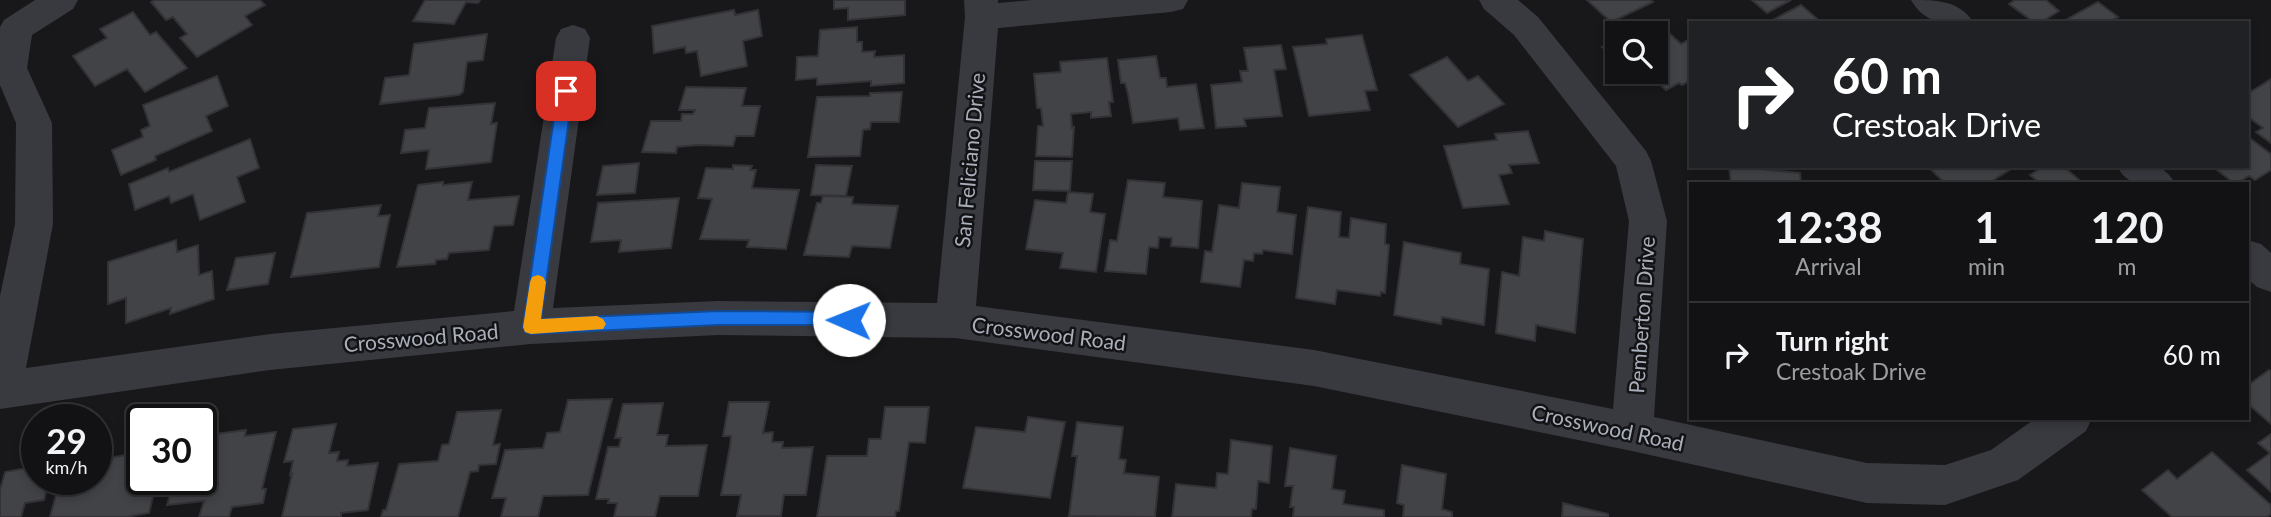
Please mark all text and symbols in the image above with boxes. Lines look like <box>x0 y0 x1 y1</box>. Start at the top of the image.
map controls <box>1605 21 1668 84</box>
button: search <box>1605 21 1668 84</box>
text: 60 m <box>1832 46 1942 104</box>
icon: right <box>1717 49 1808 140</box>
pin <box>536 61 596 121</box>
icon: arrive <box>547 72 585 110</box>
street label: San Feliciano Drive <box>949 72 989 248</box>
text: Crestoak Drive <box>1832 105 2041 144</box>
text: 12:38 <box>1774 202 1883 252</box>
text: 1 <box>1974 202 1999 252</box>
text: 120 <box>2091 202 2164 252</box>
street label: Pemberton Drive <box>1623 236 1659 394</box>
text: Arrival <box>1795 252 1862 280</box>
text: min <box>1968 252 2005 280</box>
text: m <box>2118 252 2137 280</box>
position arrow <box>812 283 886 357</box>
street label: Crosswood Road <box>970 311 1128 355</box>
street label: Crosswood Road <box>343 318 499 356</box>
text: Turn right <box>1776 325 1889 357</box>
icon: right <box>1717 336 1755 374</box>
text: 60 m <box>2163 339 2221 371</box>
text: Crestoak Drive <box>1776 357 1926 385</box>
street label: Crosswood Road <box>1530 399 1686 455</box>
speed limit sign: 30 <box>126 404 217 495</box>
text: 29 <box>46 419 87 461</box>
text: km/h <box>45 456 88 478</box>

